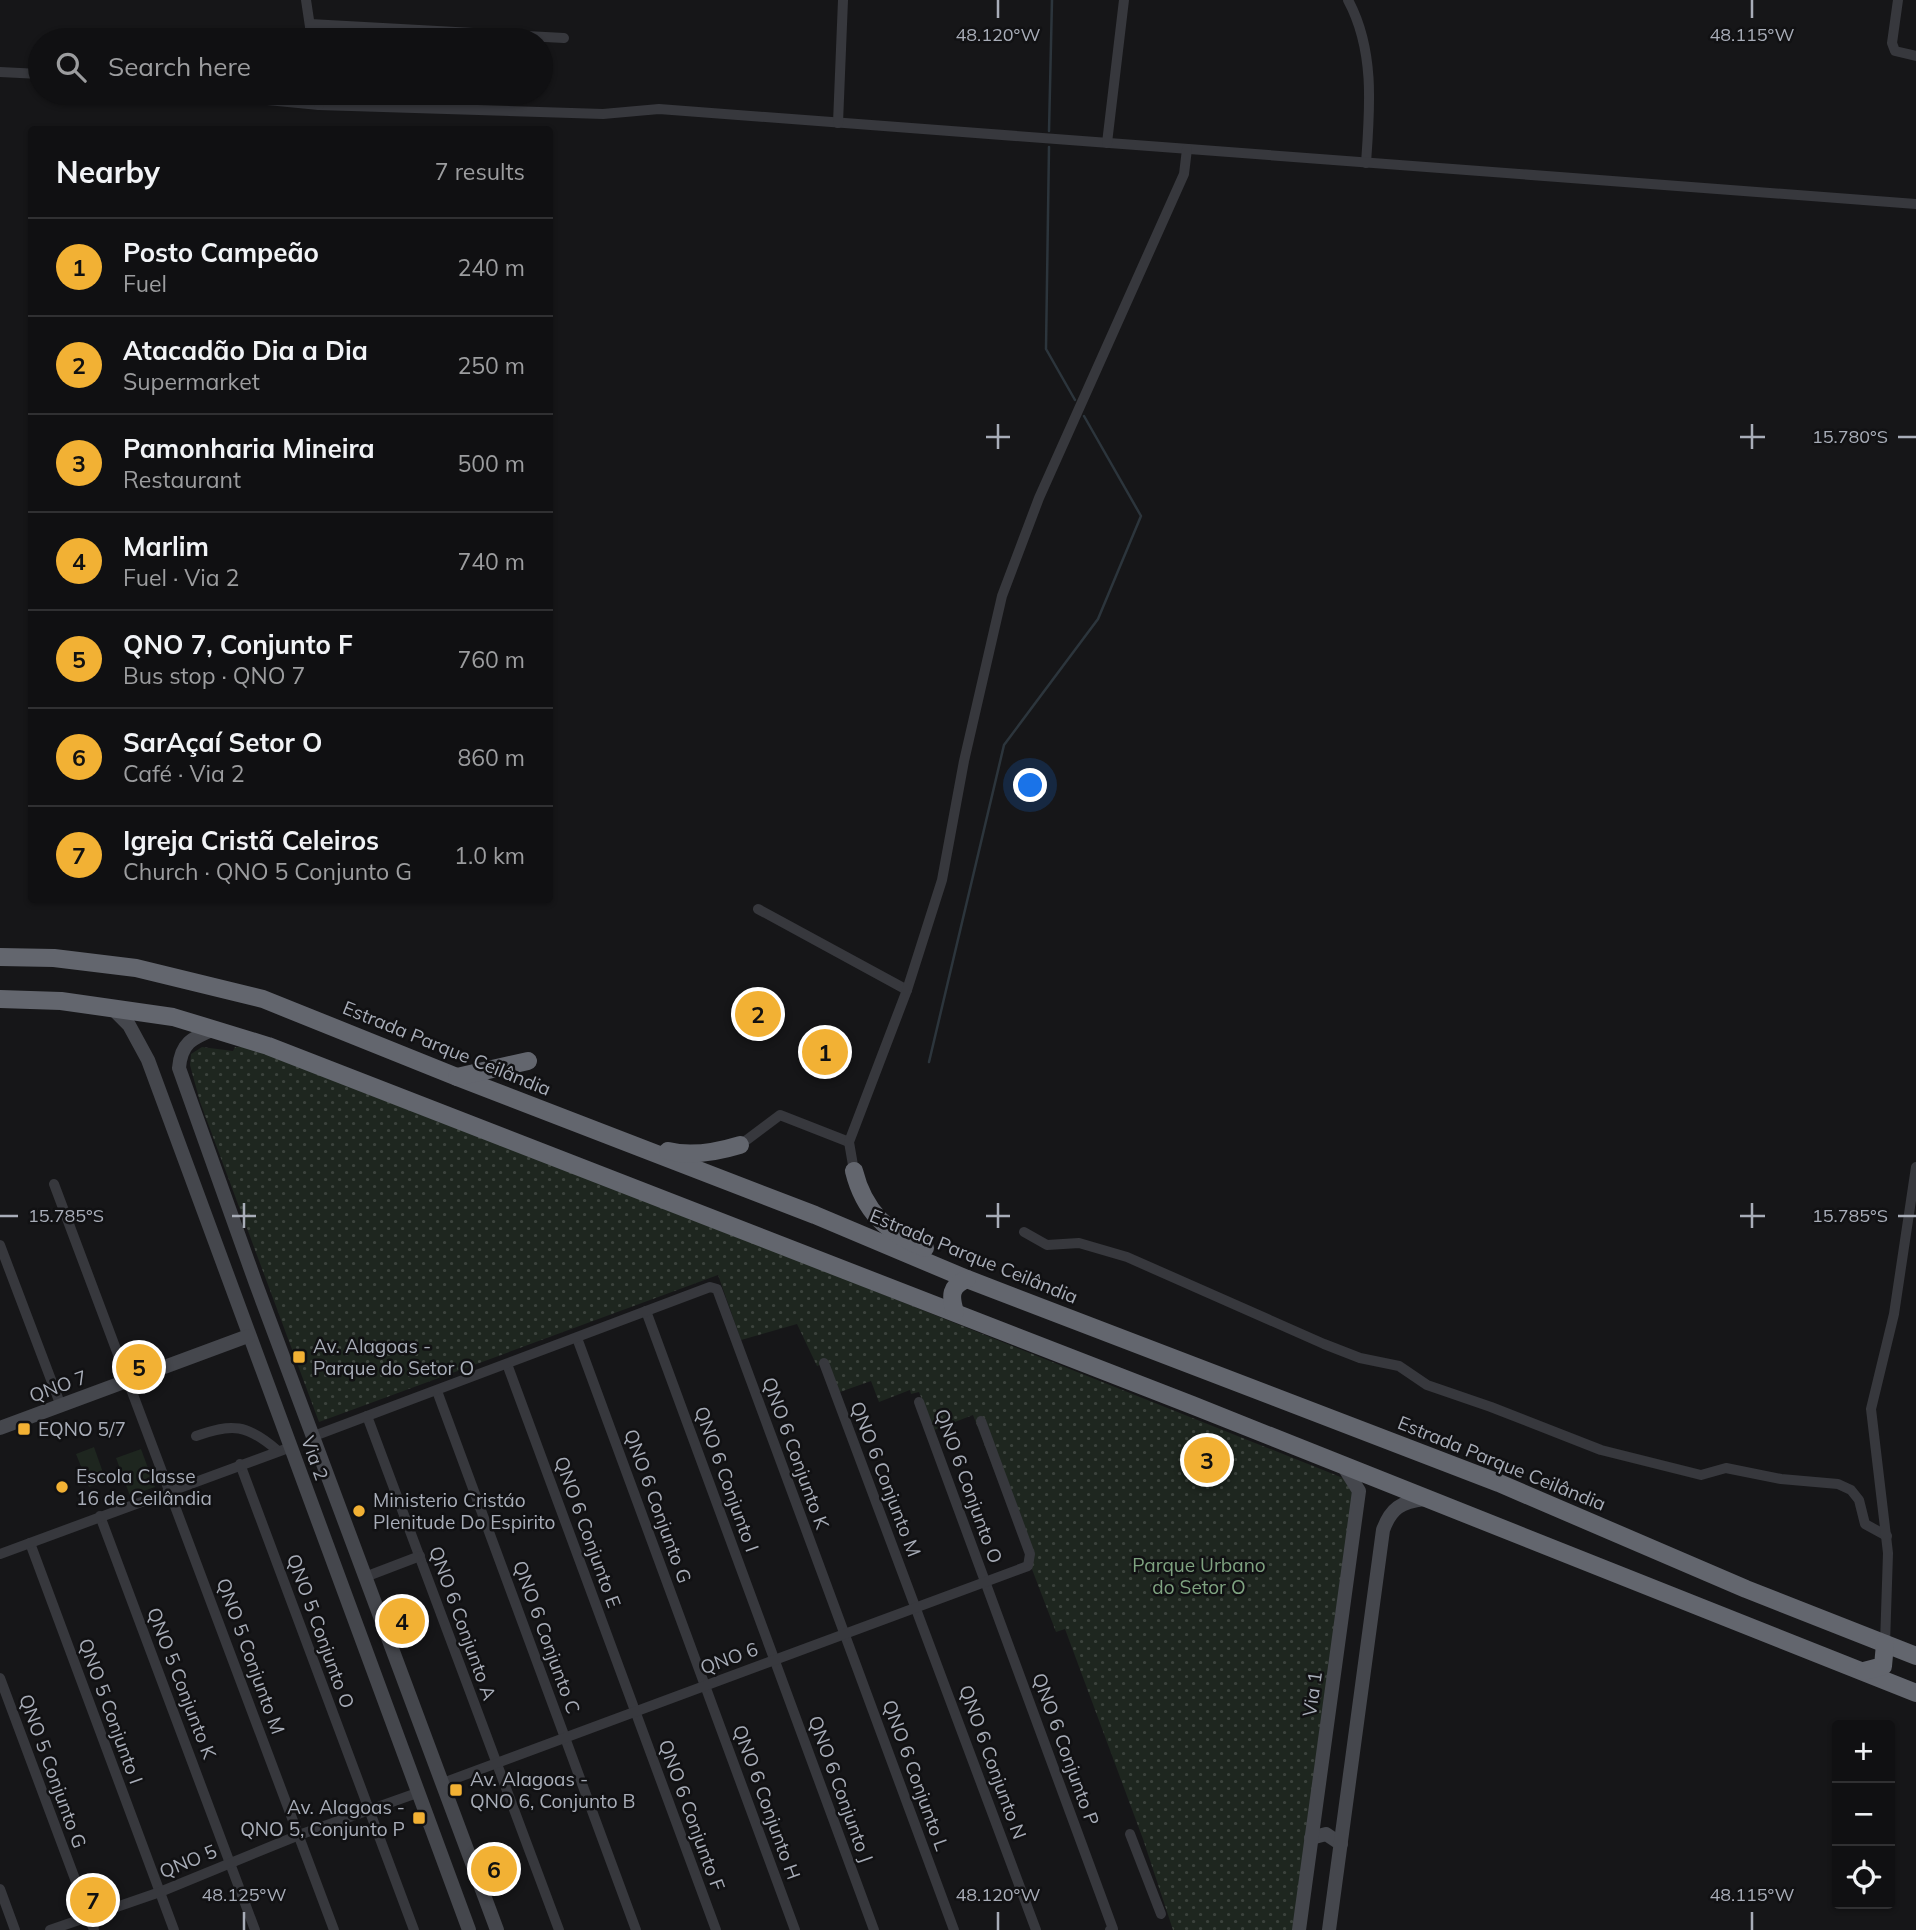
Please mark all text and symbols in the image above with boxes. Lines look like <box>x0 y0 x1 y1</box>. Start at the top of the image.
text: 48.120°W <box>955 23 1041 46</box>
text: 48.115°W <box>1709 23 1795 46</box>
search box <box>28 28 553 105</box>
icon: search <box>52 48 90 86</box>
text: Search here <box>108 50 251 83</box>
text: Nearby <box>56 153 160 191</box>
text: 7 results <box>435 157 525 186</box>
text: Posto Campeão <box>123 236 319 269</box>
text: 1 <box>72 253 86 282</box>
text: 240 m <box>457 253 525 282</box>
text: Fuel <box>123 269 167 298</box>
text: Atacadão Dia a Dia <box>123 334 368 367</box>
text: 2 <box>72 351 86 380</box>
text: 250 m <box>457 351 525 380</box>
text: Supermarket <box>123 367 260 396</box>
text: 15.780°S <box>1812 425 1888 448</box>
text: Pamonharia Mineira <box>123 432 375 465</box>
text: 3 <box>72 449 86 478</box>
text: 500 m <box>457 449 525 478</box>
text: Restaurant <box>123 465 241 494</box>
text: Marlim <box>123 530 209 563</box>
text: 4 <box>72 547 86 576</box>
text: 740 m <box>457 547 525 576</box>
text: Fuel · Via 2 <box>123 563 239 592</box>
text: QNO 7, Conjunto F <box>123 628 353 661</box>
text: 5 <box>72 645 86 674</box>
text: 760 m <box>457 645 525 674</box>
text: Bus stop · QNO 7 <box>123 661 305 690</box>
text: SarAçaí Setor O <box>123 726 322 759</box>
text: 6 <box>72 743 86 772</box>
text: 860 m <box>457 743 525 772</box>
text: Café · Via 2 <box>123 759 245 788</box>
your location <box>1013 768 1047 802</box>
text: Igreja Cristã Celeiros <box>123 824 379 857</box>
text: 7 <box>72 841 86 870</box>
text: 1.0 km <box>454 841 525 870</box>
text: Church · QNO 5 Conjunto G <box>123 857 412 886</box>
pin: 2 <box>735 988 781 1040</box>
street label: Estrada Parque Ceilândia <box>339 995 555 1101</box>
pin: 1 <box>802 1026 848 1078</box>
street label: Estrada Parque Ceilândia <box>866 1203 1082 1309</box>
text: 15.785°S <box>28 1204 104 1227</box>
text: 15.785°S <box>1812 1204 1888 1227</box>
place label: Av. Alagoas - Parque do Setor O <box>313 1334 474 1380</box>
pin: 5 <box>116 1341 162 1393</box>
marker: Av. Alagoas - Parque do Setor O <box>291 1349 307 1365</box>
street label: QNO 7 <box>26 1364 90 1408</box>
street label: QNO 6 Conjunto K <box>757 1374 835 1533</box>
street label: QNO 6 Conjunto M <box>845 1398 927 1560</box>
street label: QNO 6 Conjunto I <box>690 1403 764 1555</box>
street label: QNO 6 Conjunto O <box>930 1405 1008 1567</box>
street label: Estrada Parque Ceilândia <box>1394 1410 1610 1516</box>
place label: EQNO 5/7 <box>38 1417 126 1441</box>
marker: EQNO 5/7 <box>16 1421 32 1437</box>
street label: QNO 6 Conjunto G <box>619 1426 697 1586</box>
street label: Via 2 <box>296 1432 334 1484</box>
pin: 3 <box>1184 1434 1230 1486</box>
street label: QNO 6 Conjunto E <box>549 1453 627 1611</box>
place label: Escola Classe 16 de Ceilândia <box>76 1464 212 1510</box>
marker: Escola Classe 16 de Ceilândia <box>54 1479 70 1495</box>
place label: Ministerio Cristáo Plenitude Do Espirito <box>373 1488 555 1534</box>
marker: Ministerio Cristáo Plenitude Do Espirito <box>351 1503 367 1519</box>
street label: QNO 6 Conjunto A <box>424 1543 502 1703</box>
street label: QNO 5 Conjunto O <box>282 1550 360 1712</box>
park label: Parque Urbano do Setor O <box>1132 1553 1266 1599</box>
street label: QNO 6 Conjunto C <box>508 1557 586 1717</box>
street label: QNO 5 Conjunto M <box>212 1575 290 1737</box>
pin: 4 <box>379 1595 425 1647</box>
street label: QNO 5 Conjunto K <box>142 1604 222 1763</box>
street label: QNO 5 Conjunto I <box>74 1635 148 1787</box>
street label: QNO 6 <box>697 1636 761 1680</box>
street label: QNO 6 Conjunto P <box>1027 1669 1105 1829</box>
street label: Via 1 <box>1297 1670 1327 1718</box>
street label: QNO 6 Conjunto N <box>954 1682 1032 1842</box>
street label: QNO 5 Conjunto G <box>14 1691 92 1851</box>
street label: QNO 6 Conjunto L <box>878 1696 955 1854</box>
street label: QNO 6 Conjunto J <box>803 1712 879 1866</box>
map controls <box>1832 1720 1895 1909</box>
button: + <box>1832 1720 1895 1783</box>
street label: QNO 6 Conjunto H <box>728 1721 806 1883</box>
street label: QNO 6 Conjunto F <box>654 1736 731 1894</box>
place label: Av. Alagoas - QNO 6, Conjunto B <box>470 1767 635 1813</box>
marker: Av. Alagoas - QNO 6, Conjunto B <box>448 1782 464 1798</box>
button: − <box>1832 1783 1895 1846</box>
place label: Av. Alagoas - QNO 5, Conjunto P <box>240 1795 405 1841</box>
marker: Av. Alagoas - QNO 5, Conjunto P <box>411 1810 427 1826</box>
street label: QNO 5 <box>156 1839 220 1883</box>
pin: 6 <box>471 1843 517 1895</box>
button: locate <box>1832 1846 1895 1909</box>
pin: 7 <box>70 1874 116 1926</box>
text: 48.125°W <box>201 1883 287 1906</box>
text: 48.120°W <box>955 1883 1041 1906</box>
text: 48.115°W <box>1709 1883 1795 1906</box>

